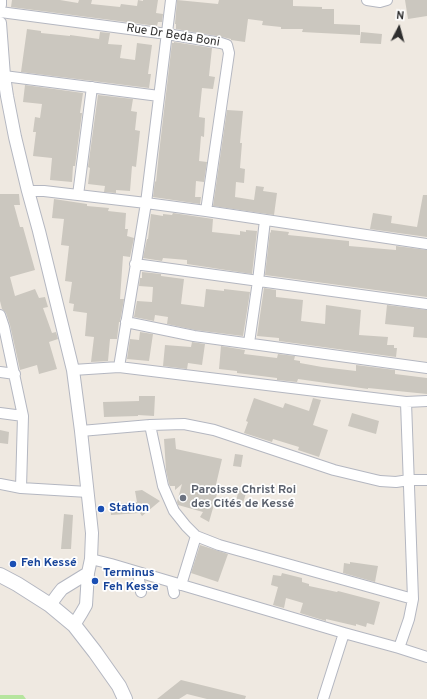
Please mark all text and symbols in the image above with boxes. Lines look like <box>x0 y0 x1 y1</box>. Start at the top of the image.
north arrow <box>379 8 419 48</box>
text: N <box>396 9 405 23</box>
street label: Rue Dr Beda Boni <box>125 22 221 50</box>
place label: Paroisse Christ Roi des Cités de Kessé <box>191 484 296 512</box>
marker: Paroisse Christ Roi des Cités de Kessé <box>178 493 188 503</box>
place label: Station <box>109 502 149 516</box>
marker: Station <box>96 504 106 514</box>
place label: Feh Kessé <box>21 557 77 571</box>
marker: Feh Kessé <box>8 559 18 569</box>
place label: Terminus Feh Kesse <box>103 567 159 595</box>
marker: Terminus Feh Kesse <box>90 576 100 586</box>

